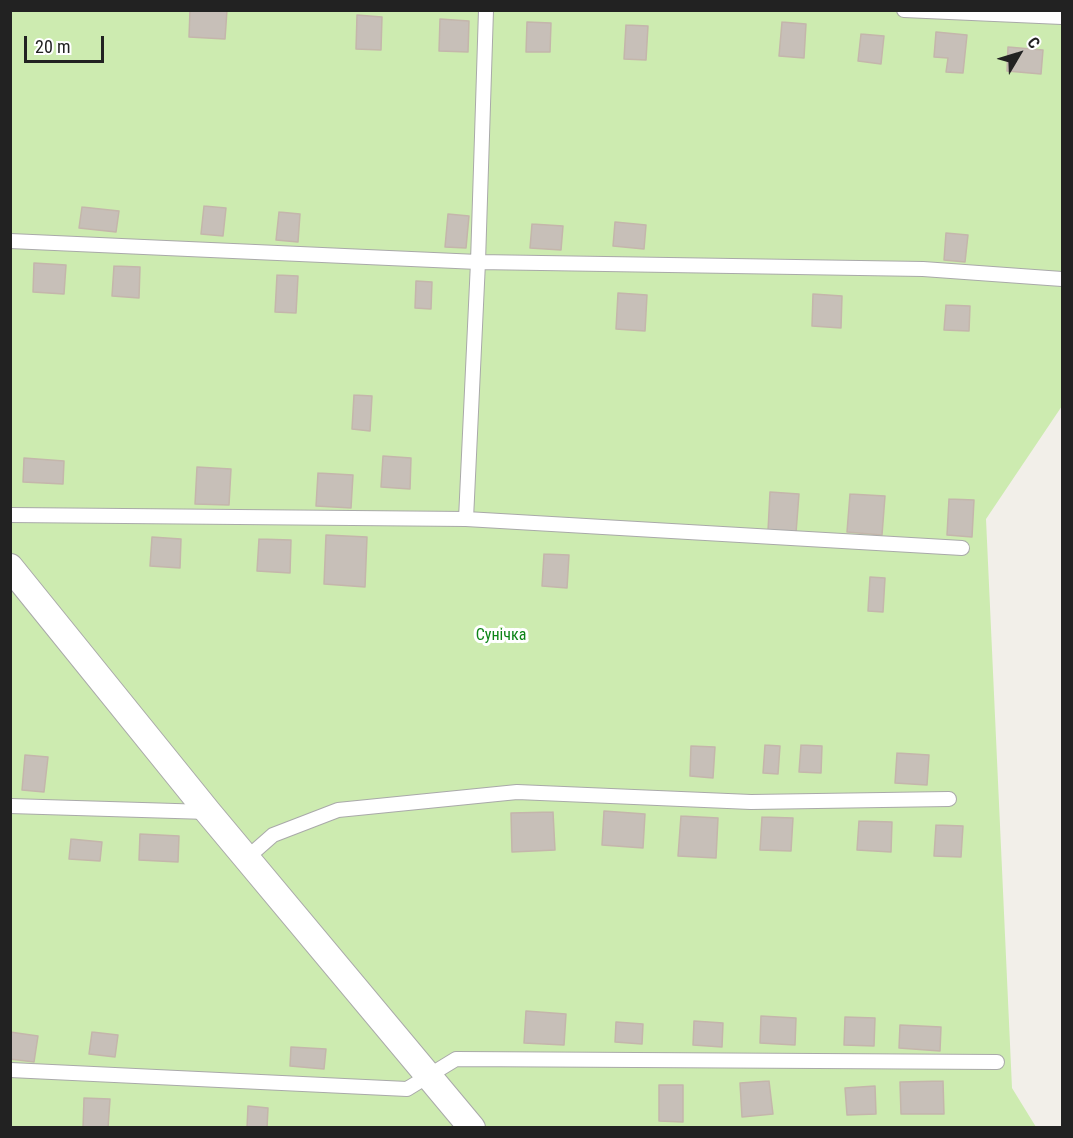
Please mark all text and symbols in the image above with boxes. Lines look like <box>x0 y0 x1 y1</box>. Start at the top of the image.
scale bar <box>27 24 106 62</box>
north arrow <box>989 24 1049 84</box>
text: С <box>1023 33 1044 52</box>
text: 20 m <box>35 36 70 57</box>
park label: Сунічка <box>476 626 526 646</box>

